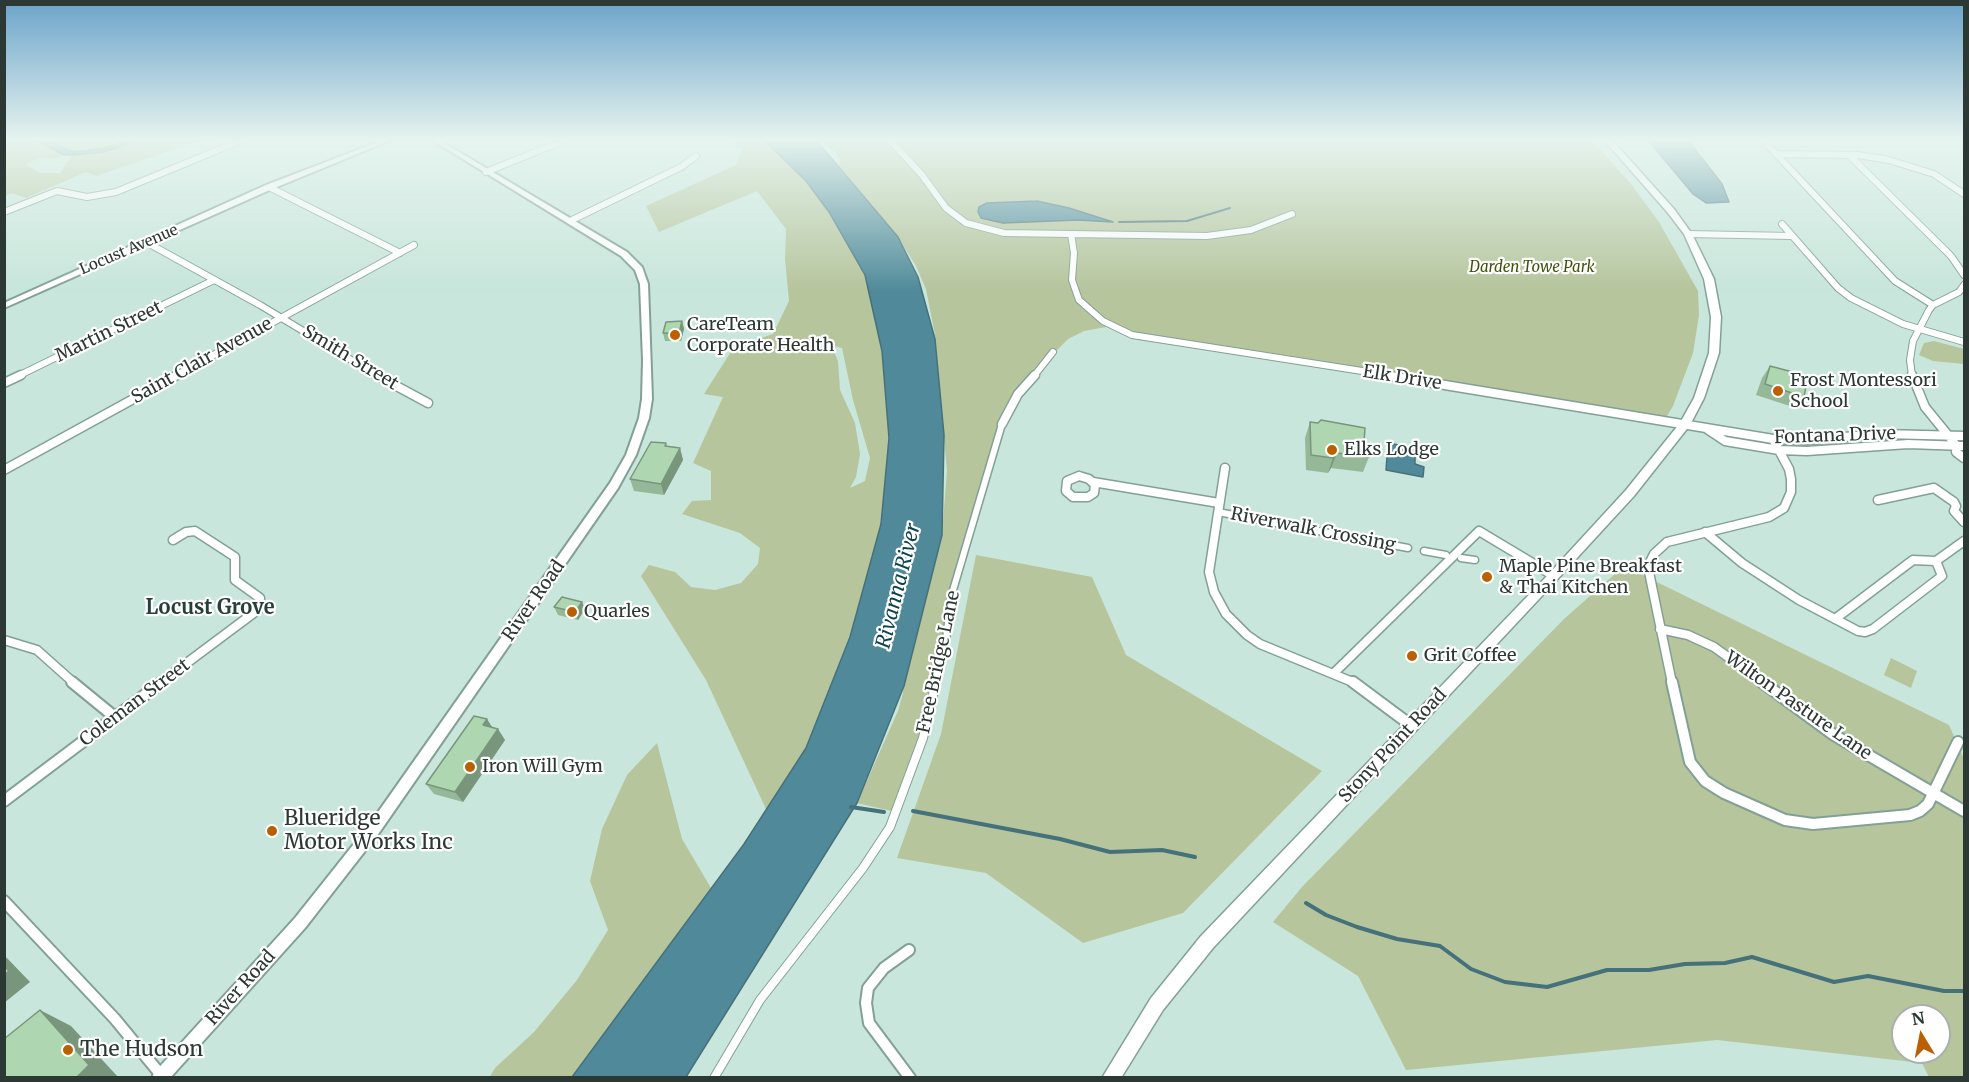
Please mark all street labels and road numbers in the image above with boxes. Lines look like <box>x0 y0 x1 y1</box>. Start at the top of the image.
street label: Locust Avenue <box>77 221 181 279</box>
street label: Martin Street <box>52 297 166 367</box>
street label: Saint Clair Avenue <box>128 313 276 409</box>
street label: Smith Street <box>298 321 402 395</box>
street label: Elk Drive <box>1361 361 1443 395</box>
street label: Fontana Drive <box>1774 423 1896 449</box>
street label: Riverwalk Crossing <box>1229 503 1397 557</box>
street label: River Road <box>498 556 570 646</box>
street label: Free Bridge Lane <box>913 589 965 735</box>
street label: Wilton Pasture Lane <box>1720 647 1876 765</box>
street label: Coleman Street <box>76 655 194 751</box>
street label: Stony Point Road <box>1335 685 1451 807</box>
street label: River Road <box>202 946 280 1030</box>

